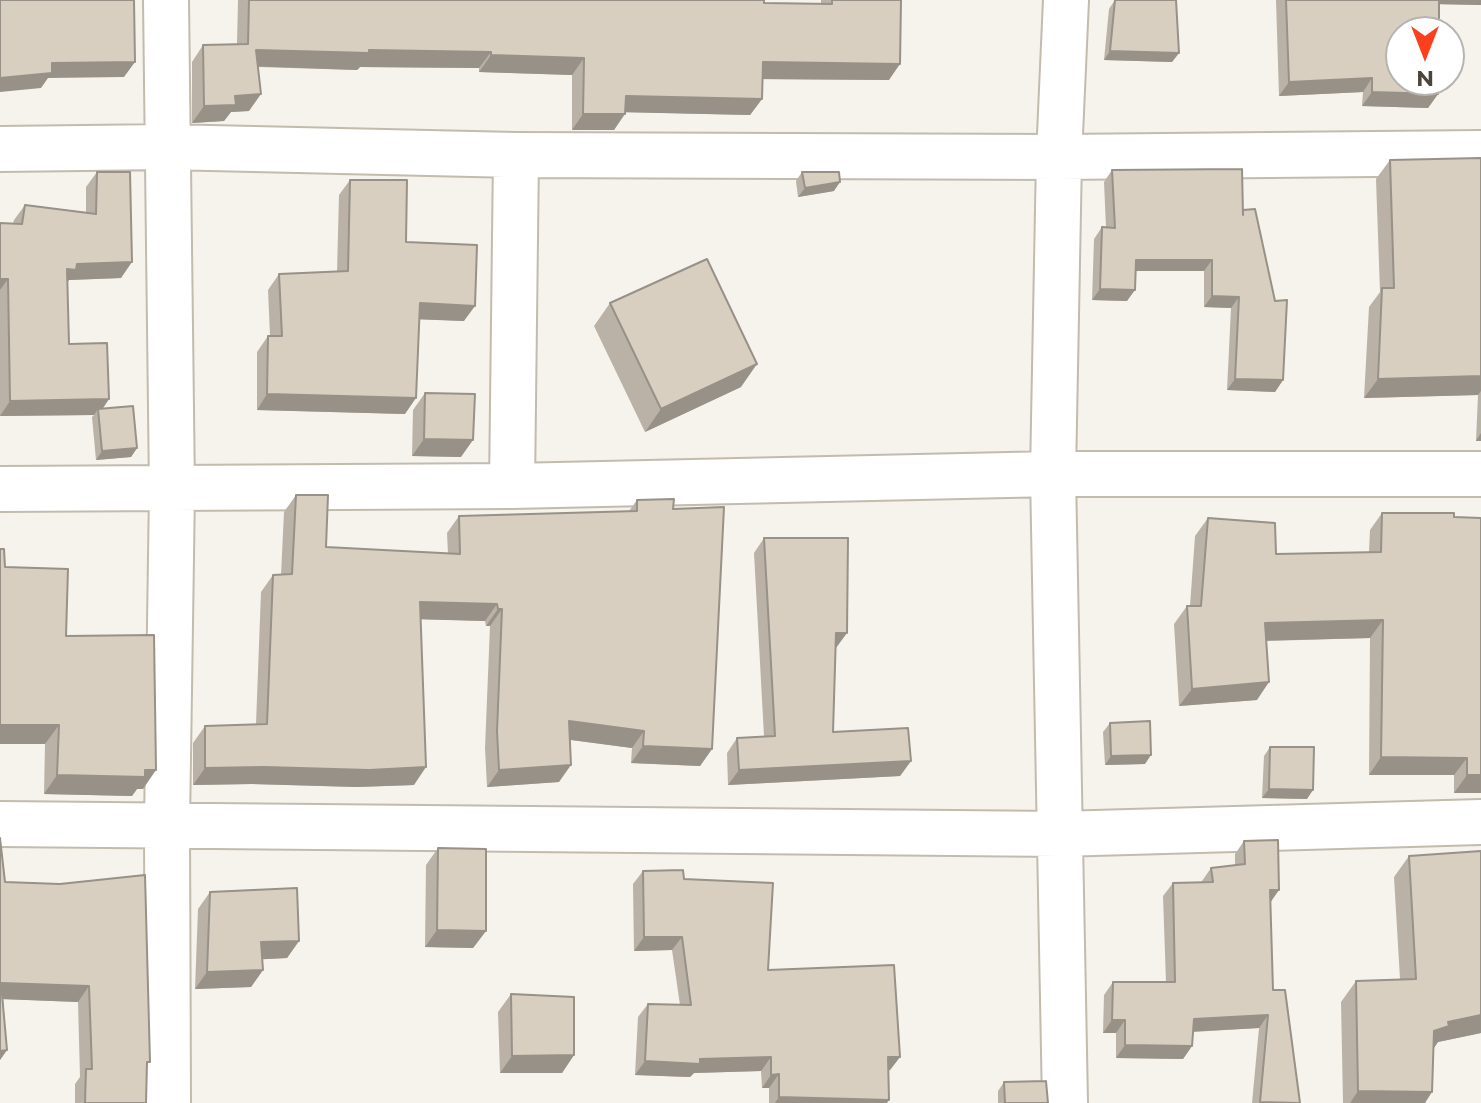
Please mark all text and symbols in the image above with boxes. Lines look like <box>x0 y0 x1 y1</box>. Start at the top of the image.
north arrow <box>1385 16 1465 96</box>
text: N <box>1416 65 1434 92</box>

